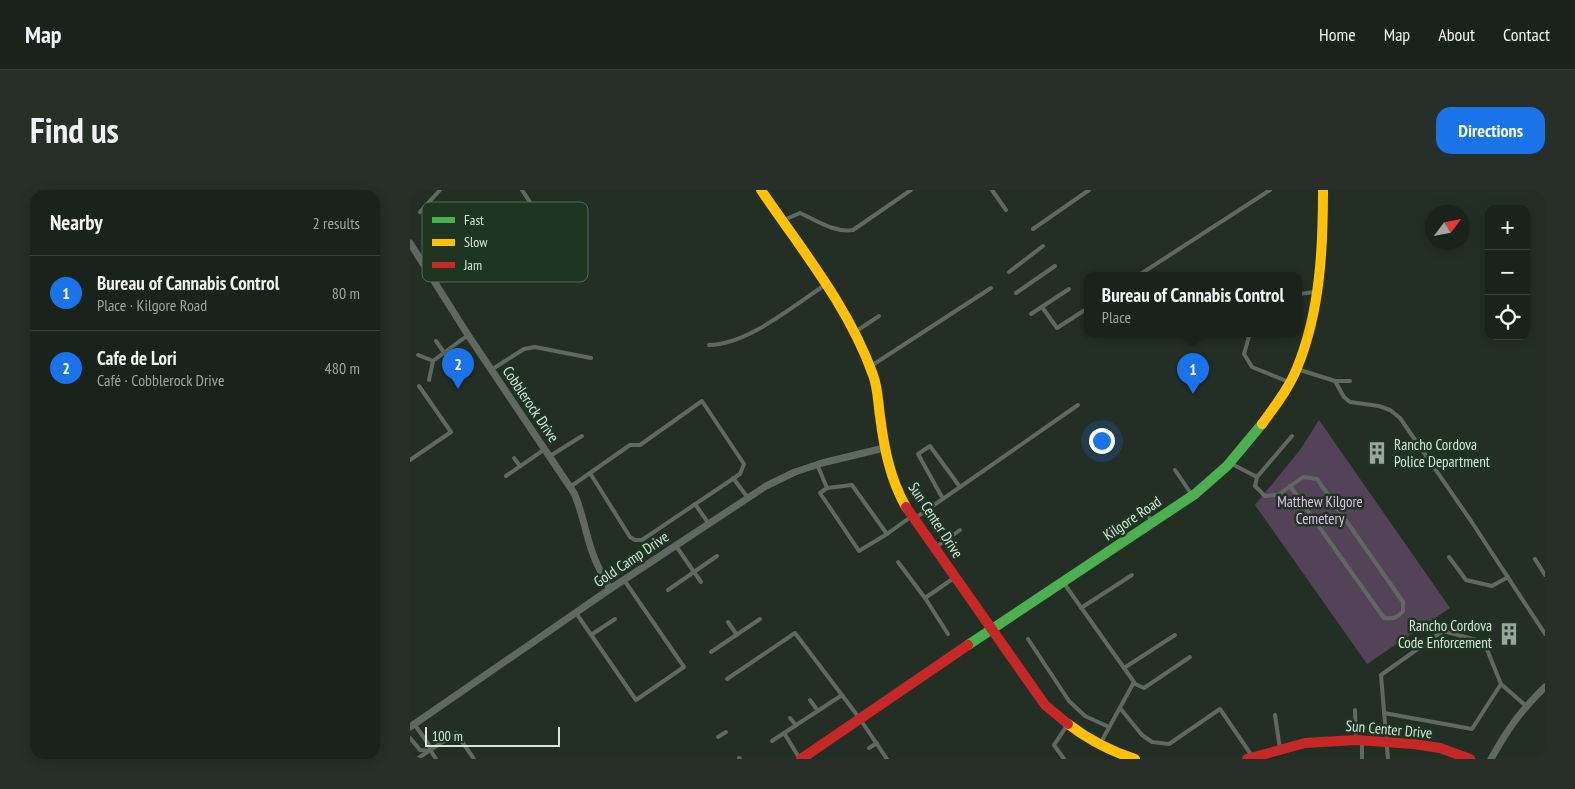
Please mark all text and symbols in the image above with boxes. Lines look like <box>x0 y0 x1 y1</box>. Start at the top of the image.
text: Map <box>25 19 62 50</box>
text: Home <box>1319 23 1356 46</box>
text: Map <box>1384 23 1410 46</box>
text: About <box>1438 23 1475 46</box>
text: Contact <box>1503 23 1550 46</box>
text: Find us <box>30 107 119 153</box>
button: Directions <box>1436 107 1545 154</box>
legend <box>422 202 588 282</box>
north arrow <box>1425 205 1470 250</box>
map controls <box>1485 205 1530 340</box>
button: + <box>1485 205 1530 250</box>
text: Nearby <box>50 209 103 236</box>
text: Fast <box>464 211 484 229</box>
text: 2 results <box>313 213 360 233</box>
text: Slow <box>464 233 488 251</box>
button: − <box>1485 250 1530 295</box>
text: Jam <box>463 256 482 274</box>
text: Bureau of Cannabis Control <box>97 271 279 295</box>
popup <box>1084 272 1302 337</box>
text: 1 <box>62 283 70 303</box>
text: 80 m <box>332 283 360 303</box>
text: Bureau of Cannabis Control <box>1102 283 1284 307</box>
text: Place · Kilgore Road <box>97 295 207 315</box>
button: locate <box>1485 295 1530 340</box>
text: Place <box>1102 307 1131 327</box>
text: Cafe de Lori <box>97 346 177 370</box>
pin: 2 <box>442 348 474 389</box>
pin: 1 <box>1177 353 1209 394</box>
text: 2 <box>62 358 70 378</box>
text: 480 m <box>325 358 360 378</box>
street label: Cobblerock Drive <box>499 362 563 446</box>
text: Café · Cobblerock Drive <box>97 370 225 390</box>
your location <box>1089 428 1115 454</box>
place label: Rancho Cordova Police Department <box>1394 435 1490 471</box>
building icon: Rancho Cordova Police Department <box>1364 440 1390 466</box>
street label: Sun Center Drive <box>904 478 968 562</box>
street label: Kilgore Road <box>1099 492 1165 544</box>
park label: Matthew Kilgore Cemetery <box>1277 492 1363 528</box>
street label: Gold Camp Drive <box>590 527 672 591</box>
place label: Rancho Cordova Code Enforcement <box>1398 616 1492 652</box>
building icon: Rancho Cordova Code Enforcement <box>1496 621 1522 647</box>
street label: Sun Center Drive <box>1345 716 1433 742</box>
scale bar <box>425 724 560 747</box>
text: 100 m <box>432 727 463 745</box>

